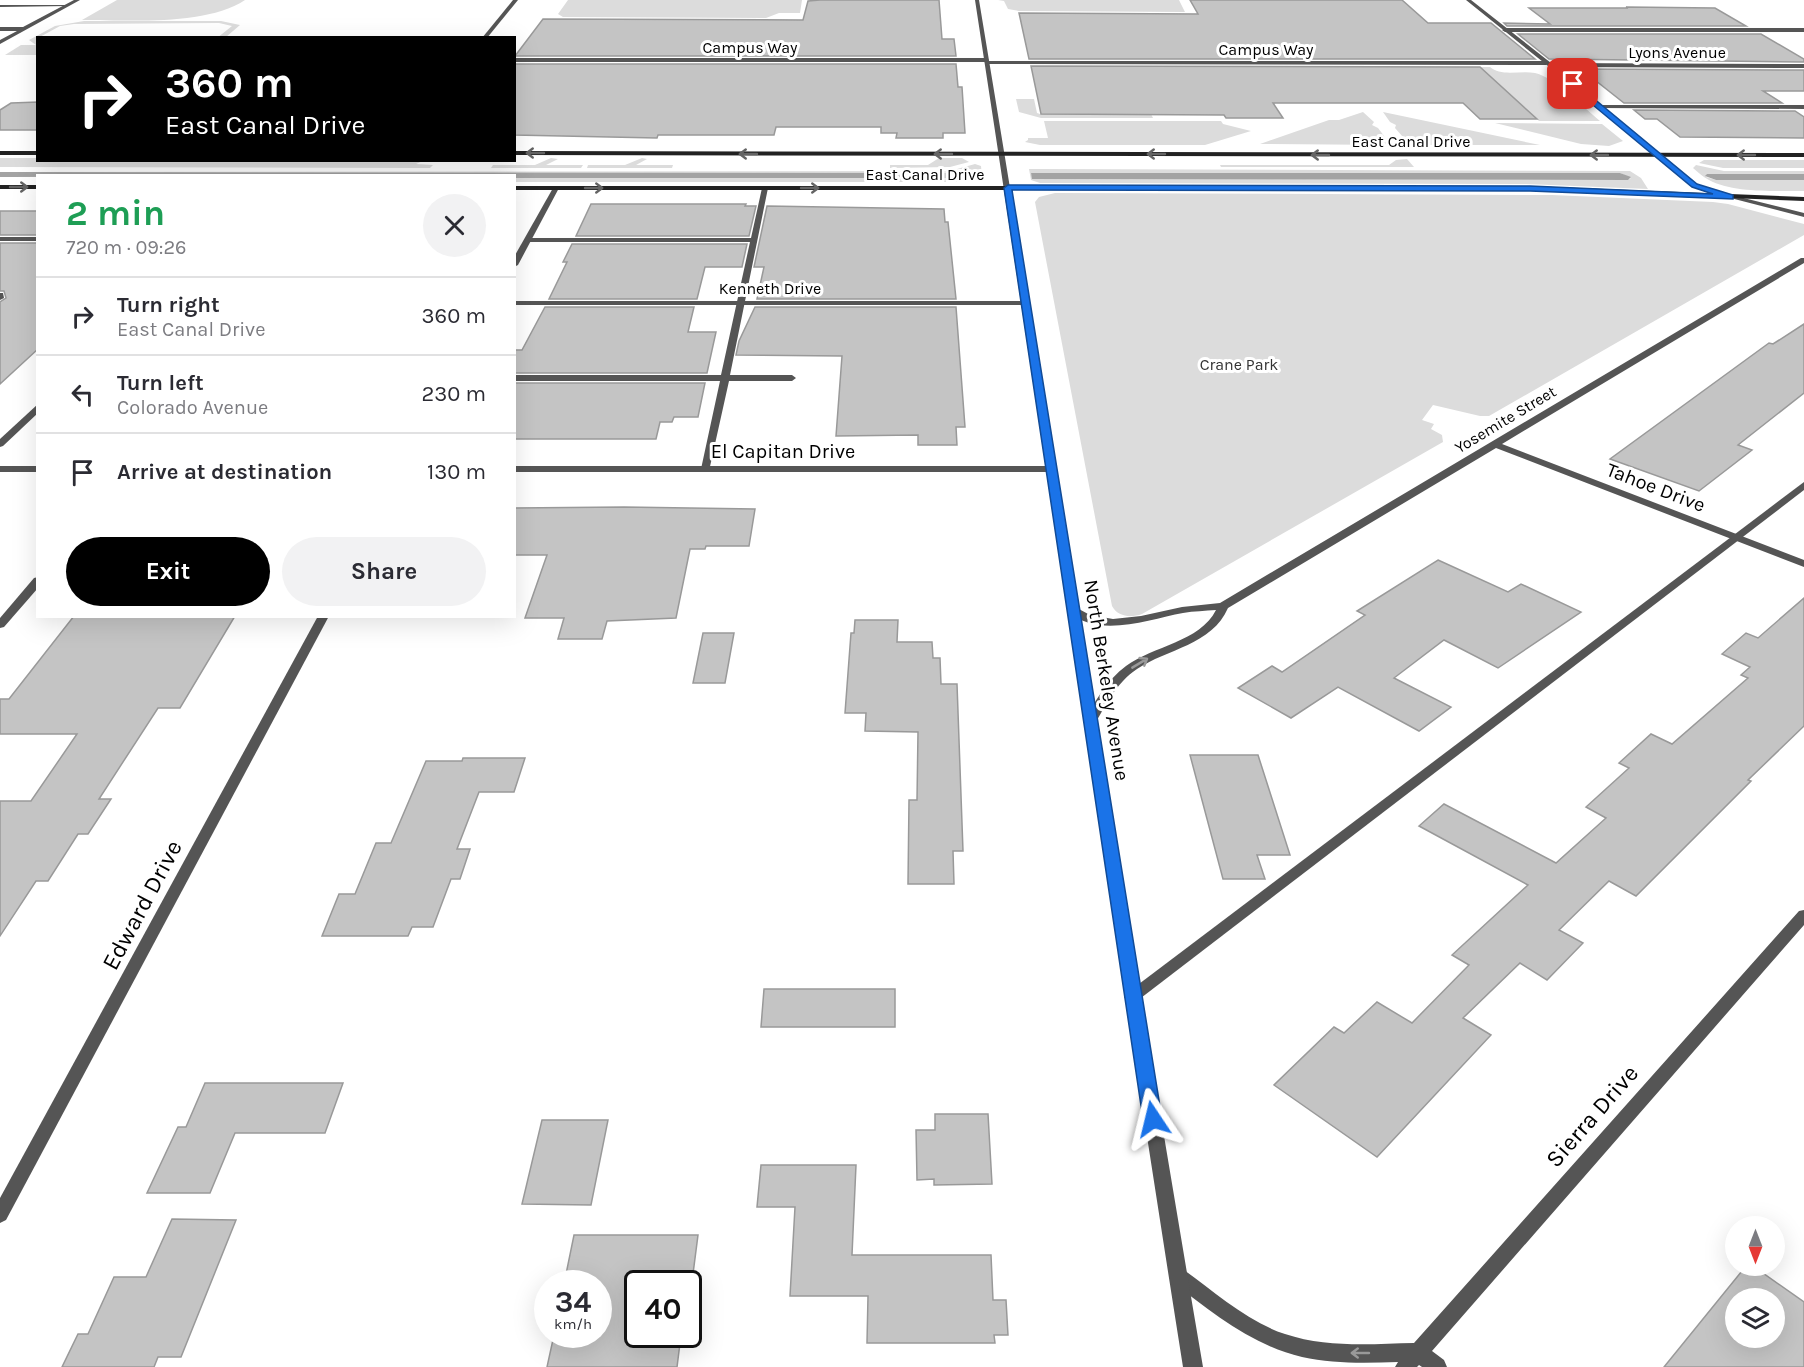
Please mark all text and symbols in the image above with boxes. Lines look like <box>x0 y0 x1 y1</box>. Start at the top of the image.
street label: Campus Way <box>703 38 798 57</box>
street label: Campus Way <box>1219 40 1314 59</box>
street label: Lyons Avenue <box>1628 43 1726 62</box>
text: 360 m <box>165 58 294 108</box>
pin <box>1547 58 1598 109</box>
icon: right <box>66 60 144 138</box>
icon: arrive <box>1556 67 1589 100</box>
text: East Canal Drive <box>165 109 365 141</box>
street label: East Canal Drive <box>1352 132 1470 151</box>
one-way arrow <box>526 147 546 159</box>
one-way arrow <box>739 148 759 160</box>
one-way arrow <box>934 148 954 160</box>
one-way arrow <box>1147 148 1167 160</box>
one-way arrow <box>1311 149 1331 161</box>
one-way arrow <box>1590 149 1610 161</box>
one-way arrow <box>1736 149 1756 161</box>
street label: East Canal Drive <box>866 165 984 184</box>
one-way arrow <box>8 181 28 193</box>
one-way arrow <box>584 182 603 194</box>
one-way arrow <box>800 182 819 194</box>
text: 2 min <box>66 192 165 234</box>
button: close <box>423 194 486 257</box>
text: 720 m · 09:26 <box>66 236 187 259</box>
street label: Kenneth Drive <box>719 279 821 298</box>
text: Turn right <box>117 292 220 318</box>
icon: right <box>66 300 99 333</box>
text: 360 m <box>422 303 486 329</box>
text: East Canal Drive <box>117 318 265 341</box>
park label: Crane Park <box>1200 355 1278 374</box>
text: Turn left <box>117 370 204 396</box>
icon: left <box>66 378 99 411</box>
text: 230 m <box>421 381 486 407</box>
street label: Yosemite Street <box>1451 382 1559 457</box>
text: Colorado Avenue <box>117 396 268 419</box>
street label: El Capitan Drive <box>711 440 855 463</box>
icon: arrive <box>66 456 99 489</box>
street label: Tahoe Drive <box>1603 458 1708 517</box>
text: Arrive at destination <box>117 459 332 485</box>
text: 130 m <box>427 459 486 485</box>
button: Exit <box>66 537 270 606</box>
button: Share <box>282 537 486 606</box>
street label: North Berkeley Avenue <box>1079 578 1134 782</box>
one-way arrow <box>1131 656 1148 668</box>
street label: Edward Drive <box>96 835 188 975</box>
street label: Sierra Drive <box>1540 1059 1644 1173</box>
position arrow <box>1121 1087 1185 1151</box>
north arrow <box>1725 1216 1785 1276</box>
map controls <box>1725 1216 1785 1348</box>
speed limit sign: 40 <box>624 1270 702 1348</box>
text: 34 <box>555 1284 591 1320</box>
button: layers <box>1725 1288 1785 1348</box>
text: km/h <box>554 1315 592 1333</box>
one-way arrow <box>1350 1347 1370 1359</box>

